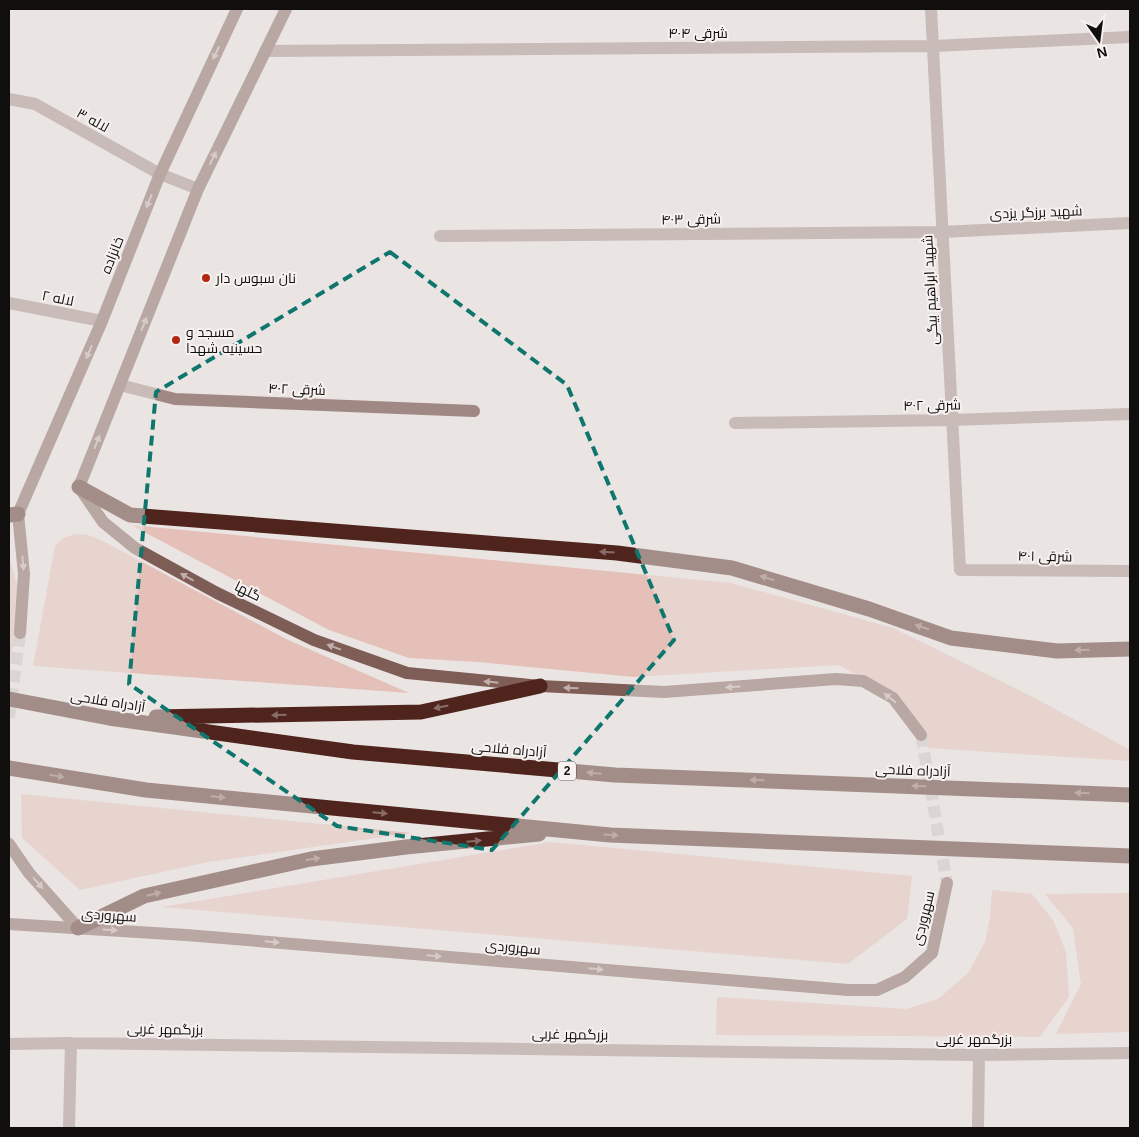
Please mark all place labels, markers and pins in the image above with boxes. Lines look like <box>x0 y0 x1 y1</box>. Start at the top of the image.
place label: نان سبوس دار <box>215 270 296 286</box>
marker: نان سبوس دار <box>200 272 212 284</box>
place label: مسجد و حسینیه شهدا <box>186 324 262 356</box>
marker: مسجد و حسینیه شهدا <box>170 334 182 346</box>

